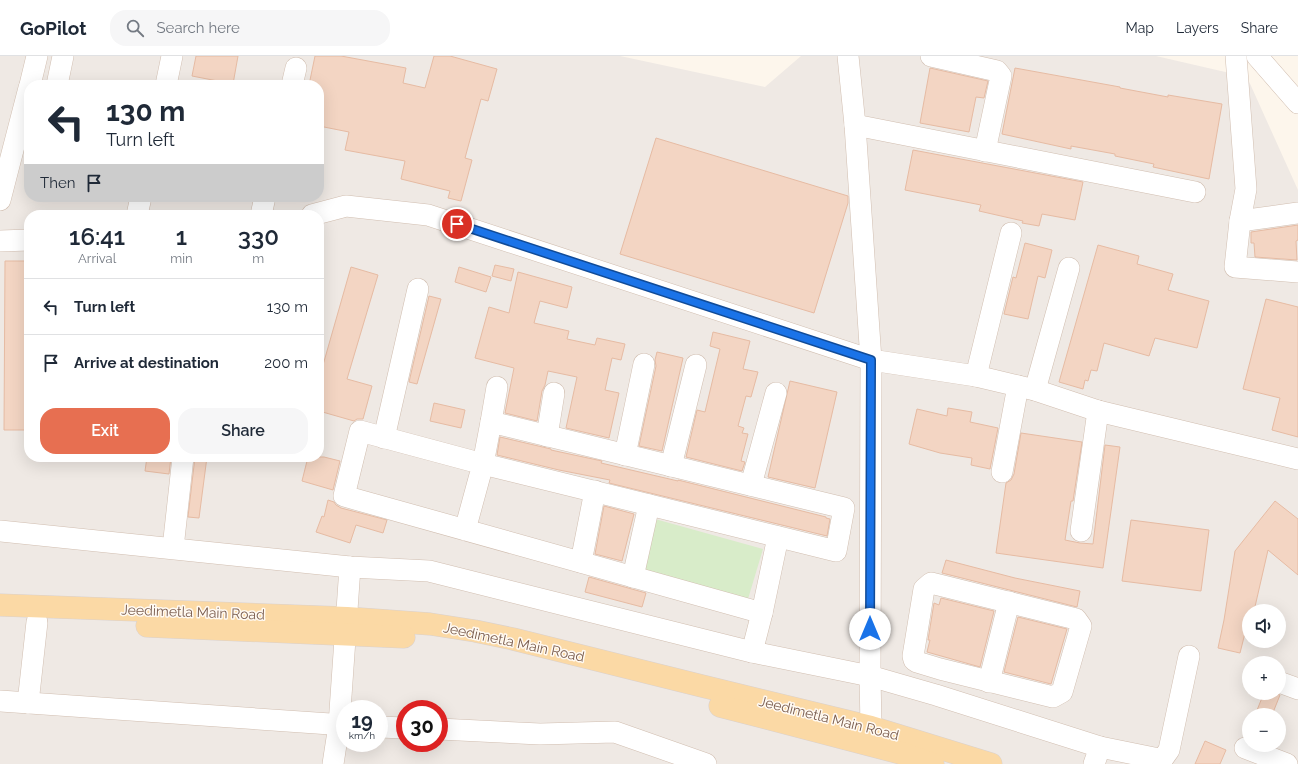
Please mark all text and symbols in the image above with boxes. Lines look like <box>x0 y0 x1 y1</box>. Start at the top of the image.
search box <box>110 10 390 46</box>
text: GoPilot <box>20 17 86 39</box>
icon: search <box>124 17 146 39</box>
text: Search here <box>156 19 240 37</box>
text: Map <box>1126 20 1154 36</box>
text: Layers <box>1176 20 1219 36</box>
text: Share <box>1241 20 1278 36</box>
text: 130 m <box>106 95 185 128</box>
icon: left <box>40 96 92 148</box>
text: Turn left <box>106 129 175 150</box>
icon: arrive <box>83 172 105 194</box>
text: Then <box>40 174 75 192</box>
pin <box>440 207 474 241</box>
icon: arrive <box>446 213 468 235</box>
text: 16:41 <box>69 222 125 251</box>
text: 1 <box>176 222 187 251</box>
text: 330 <box>238 222 279 251</box>
text: Arrival <box>78 251 116 266</box>
text: min <box>170 251 193 266</box>
text: m <box>252 251 264 266</box>
icon: left <box>40 296 62 318</box>
text: Turn left <box>74 298 135 316</box>
text: 130 m <box>267 298 308 316</box>
icon: arrive <box>40 352 62 374</box>
text: Arrive at destination <box>74 354 219 372</box>
text: 200 m <box>264 354 308 372</box>
button: Exit <box>40 408 170 454</box>
button: Share <box>178 408 308 454</box>
street label: Jeedimetla Main Road <box>121 601 265 623</box>
map controls <box>1242 604 1286 752</box>
button: sound <box>1242 604 1286 648</box>
position arrow <box>849 608 891 650</box>
street label: Jeedimetla Main Road <box>442 619 586 665</box>
button: + <box>1242 656 1286 700</box>
street label: Jeedimetla Main Road <box>757 693 901 743</box>
speed limit sign: 30 <box>396 700 448 752</box>
button: − <box>1242 708 1286 752</box>
text: 19 <box>351 709 373 733</box>
text: km/h <box>349 730 375 741</box>

